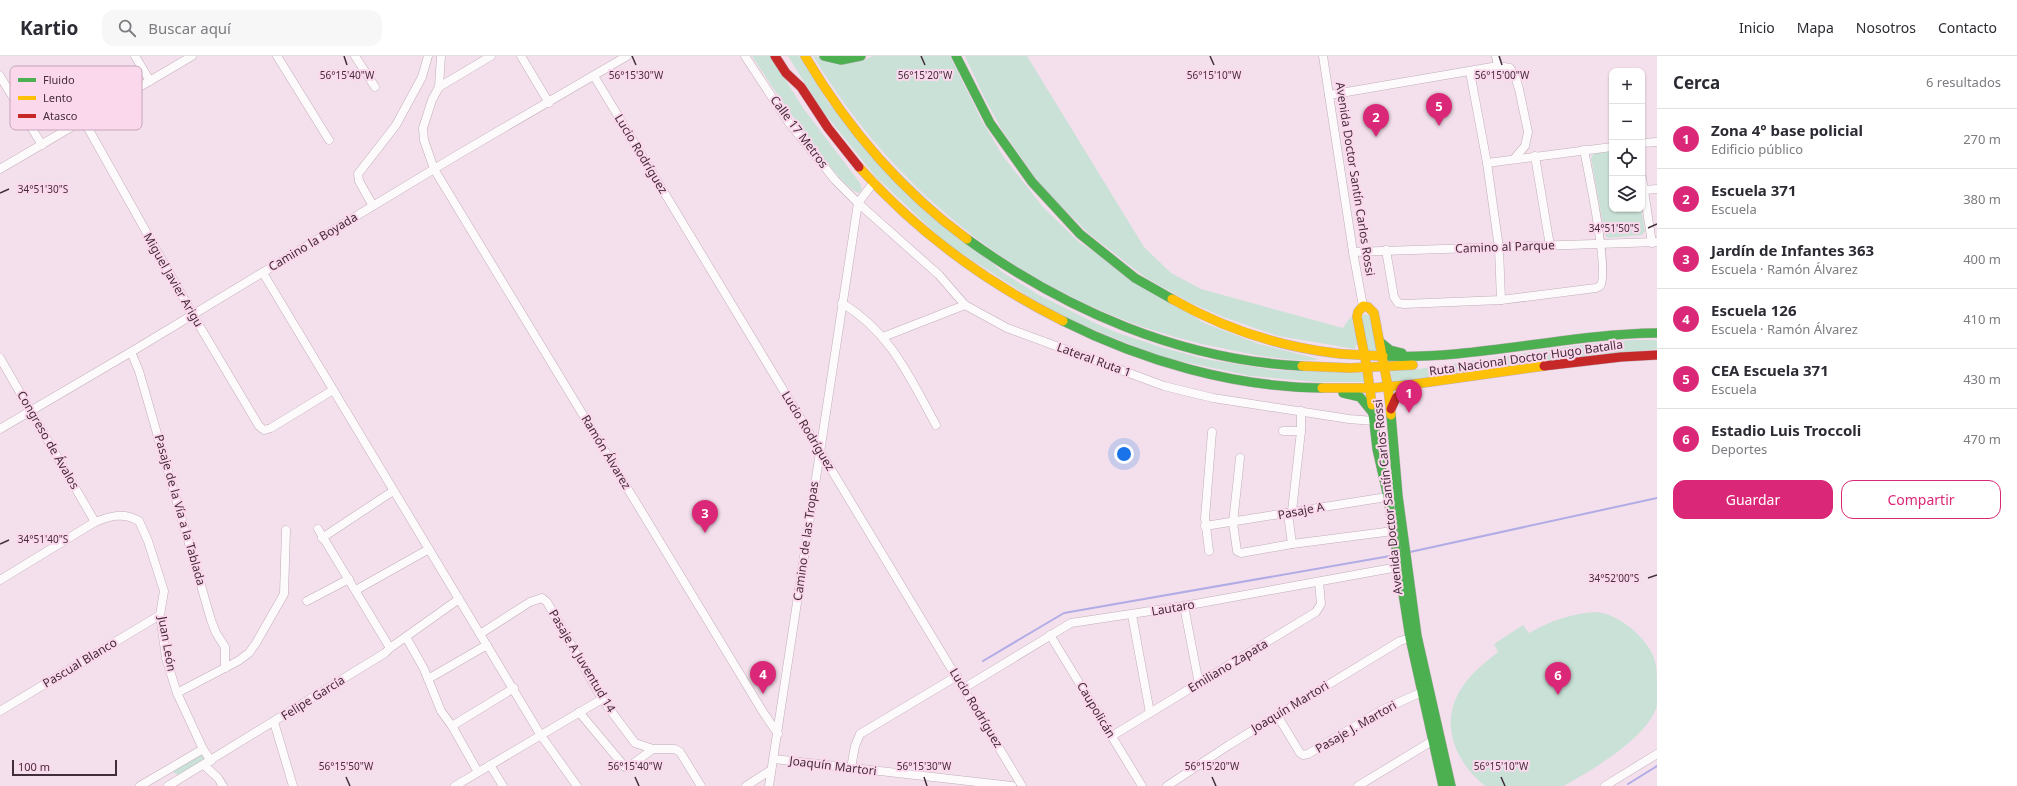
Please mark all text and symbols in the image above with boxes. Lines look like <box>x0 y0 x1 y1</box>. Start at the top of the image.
search box <box>102 10 382 46</box>
text: Kartio <box>20 15 78 41</box>
icon: search <box>116 17 138 39</box>
text: Buscar aquí <box>148 18 231 38</box>
text: Inicio <box>1739 18 1775 37</box>
text: Mapa <box>1797 18 1834 37</box>
text: Nosotros <box>1856 18 1916 37</box>
text: Contacto <box>1938 18 1997 37</box>
legend <box>10 66 142 130</box>
text: 56°15'40"W <box>320 68 375 82</box>
text: 56°15'30"W <box>609 68 664 82</box>
text: 56°15'20"W <box>898 68 953 82</box>
text: 56°15'10"W <box>1187 68 1242 82</box>
text: 56°15'00"W <box>1475 68 1530 82</box>
map controls <box>1609 68 1645 212</box>
button: + <box>1609 68 1645 104</box>
text: Cerca <box>1673 71 1720 94</box>
text: Fluido <box>43 72 75 87</box>
text: 6 resultados <box>1926 73 2001 91</box>
street label: Avenida Doctor Santín Carlos Rossi <box>1332 81 1379 277</box>
text: Lento <box>43 90 73 105</box>
street label: Calle 17 Metros <box>766 92 833 172</box>
pin: 5 <box>1426 93 1452 126</box>
pin: 2 <box>1363 104 1389 137</box>
button: − <box>1609 104 1645 140</box>
text: Atasco <box>43 108 78 123</box>
street label: Lucio Rodríguez <box>611 111 672 197</box>
text: Zona 4° base policial <box>1711 120 1863 140</box>
text: 1 <box>1682 130 1690 148</box>
text: 270 m <box>1963 130 2001 148</box>
button: locate <box>1609 140 1645 176</box>
text: Edificio público <box>1711 140 1803 158</box>
button: layers <box>1609 176 1645 212</box>
text: Escuela 371 <box>1711 180 1796 200</box>
text: 34°51'30"S <box>18 182 69 196</box>
text: 2 <box>1682 190 1690 208</box>
text: 380 m <box>1963 190 2001 208</box>
text: Escuela <box>1711 200 1757 218</box>
street label: Camino la Boyada <box>265 208 360 275</box>
text: 34°51'50"S <box>1589 221 1640 235</box>
street label: Miguel Javier Arigu <box>139 229 207 330</box>
street label: Camino al Parque <box>1455 236 1555 257</box>
text: Jardín de Infantes 363 <box>1711 240 1874 260</box>
text: 3 <box>1682 250 1690 268</box>
text: 400 m <box>1963 250 2001 268</box>
text: Escuela · Ramón Álvarez <box>1711 260 1858 278</box>
text: Escuela 126 <box>1711 300 1796 320</box>
text: 4 <box>1682 310 1690 328</box>
text: 410 m <box>1963 310 2001 328</box>
text: Escuela · Ramón Álvarez <box>1711 320 1858 338</box>
street label: Ruta Nacional Doctor Hugo Batalla <box>1428 335 1624 380</box>
street label: Lateral Ruta 1 <box>1055 338 1134 381</box>
text: CEA Escuela 371 <box>1711 360 1829 380</box>
text: 5 <box>1682 370 1690 388</box>
text: 430 m <box>1963 370 2001 388</box>
pin: 1 <box>1396 380 1422 413</box>
text: Escuela <box>1711 380 1757 398</box>
street label: Congreso de Ávalos <box>13 387 84 492</box>
street label: Lucio Rodríguez <box>778 388 839 474</box>
street label: Avenida Doctor Santín Carlos Rossi <box>1369 399 1406 596</box>
street label: Ramón Álvarez <box>578 411 635 492</box>
text: Estadio Luis Troccoli <box>1711 420 1861 440</box>
text: 6 <box>1682 430 1690 448</box>
text: 470 m <box>1963 430 2001 448</box>
street label: Pasaje de la Vía a la Tablada <box>151 432 210 587</box>
text: Deportes <box>1711 440 1767 458</box>
your location <box>1114 444 1134 464</box>
street label: Camino de las Tropas <box>789 480 822 602</box>
button: Guardar <box>1673 480 1833 519</box>
button: Compartir <box>1841 480 2001 519</box>
street label: Pasaje A <box>1276 498 1326 523</box>
pin: 3 <box>692 500 718 533</box>
text: 34°51'40"S <box>18 532 69 546</box>
text: 34°52'00"S <box>1589 571 1640 585</box>
street label: Lautaro <box>1150 595 1196 620</box>
street label: Pasaje A Juventud 14 <box>545 606 620 715</box>
street label: Juan León <box>154 614 181 673</box>
street label: Pascual Blanco <box>39 634 120 691</box>
street label: Emiliano Zapata <box>1185 635 1271 696</box>
pin: 4 <box>750 661 776 694</box>
pin: 6 <box>1545 662 1571 695</box>
street label: Lucio Rodríguez <box>946 665 1007 751</box>
street label: Felipe García <box>278 671 348 724</box>
street label: Joaquín Martori <box>1247 677 1332 737</box>
street label: Caupolicán <box>1073 679 1120 741</box>
street label: Pasaje J. Martori <box>1312 696 1400 757</box>
street label: Joaquín Martori <box>787 752 878 779</box>
scale bar <box>12 758 117 777</box>
text: 100 m <box>18 759 50 774</box>
text: 56°15'50"W <box>319 759 374 773</box>
text: 56°15'40"W <box>608 759 663 773</box>
text: 56°15'30"W <box>897 759 952 773</box>
text: 56°15'20"W <box>1185 759 1240 773</box>
text: 56°15'10"W <box>1474 759 1529 773</box>

